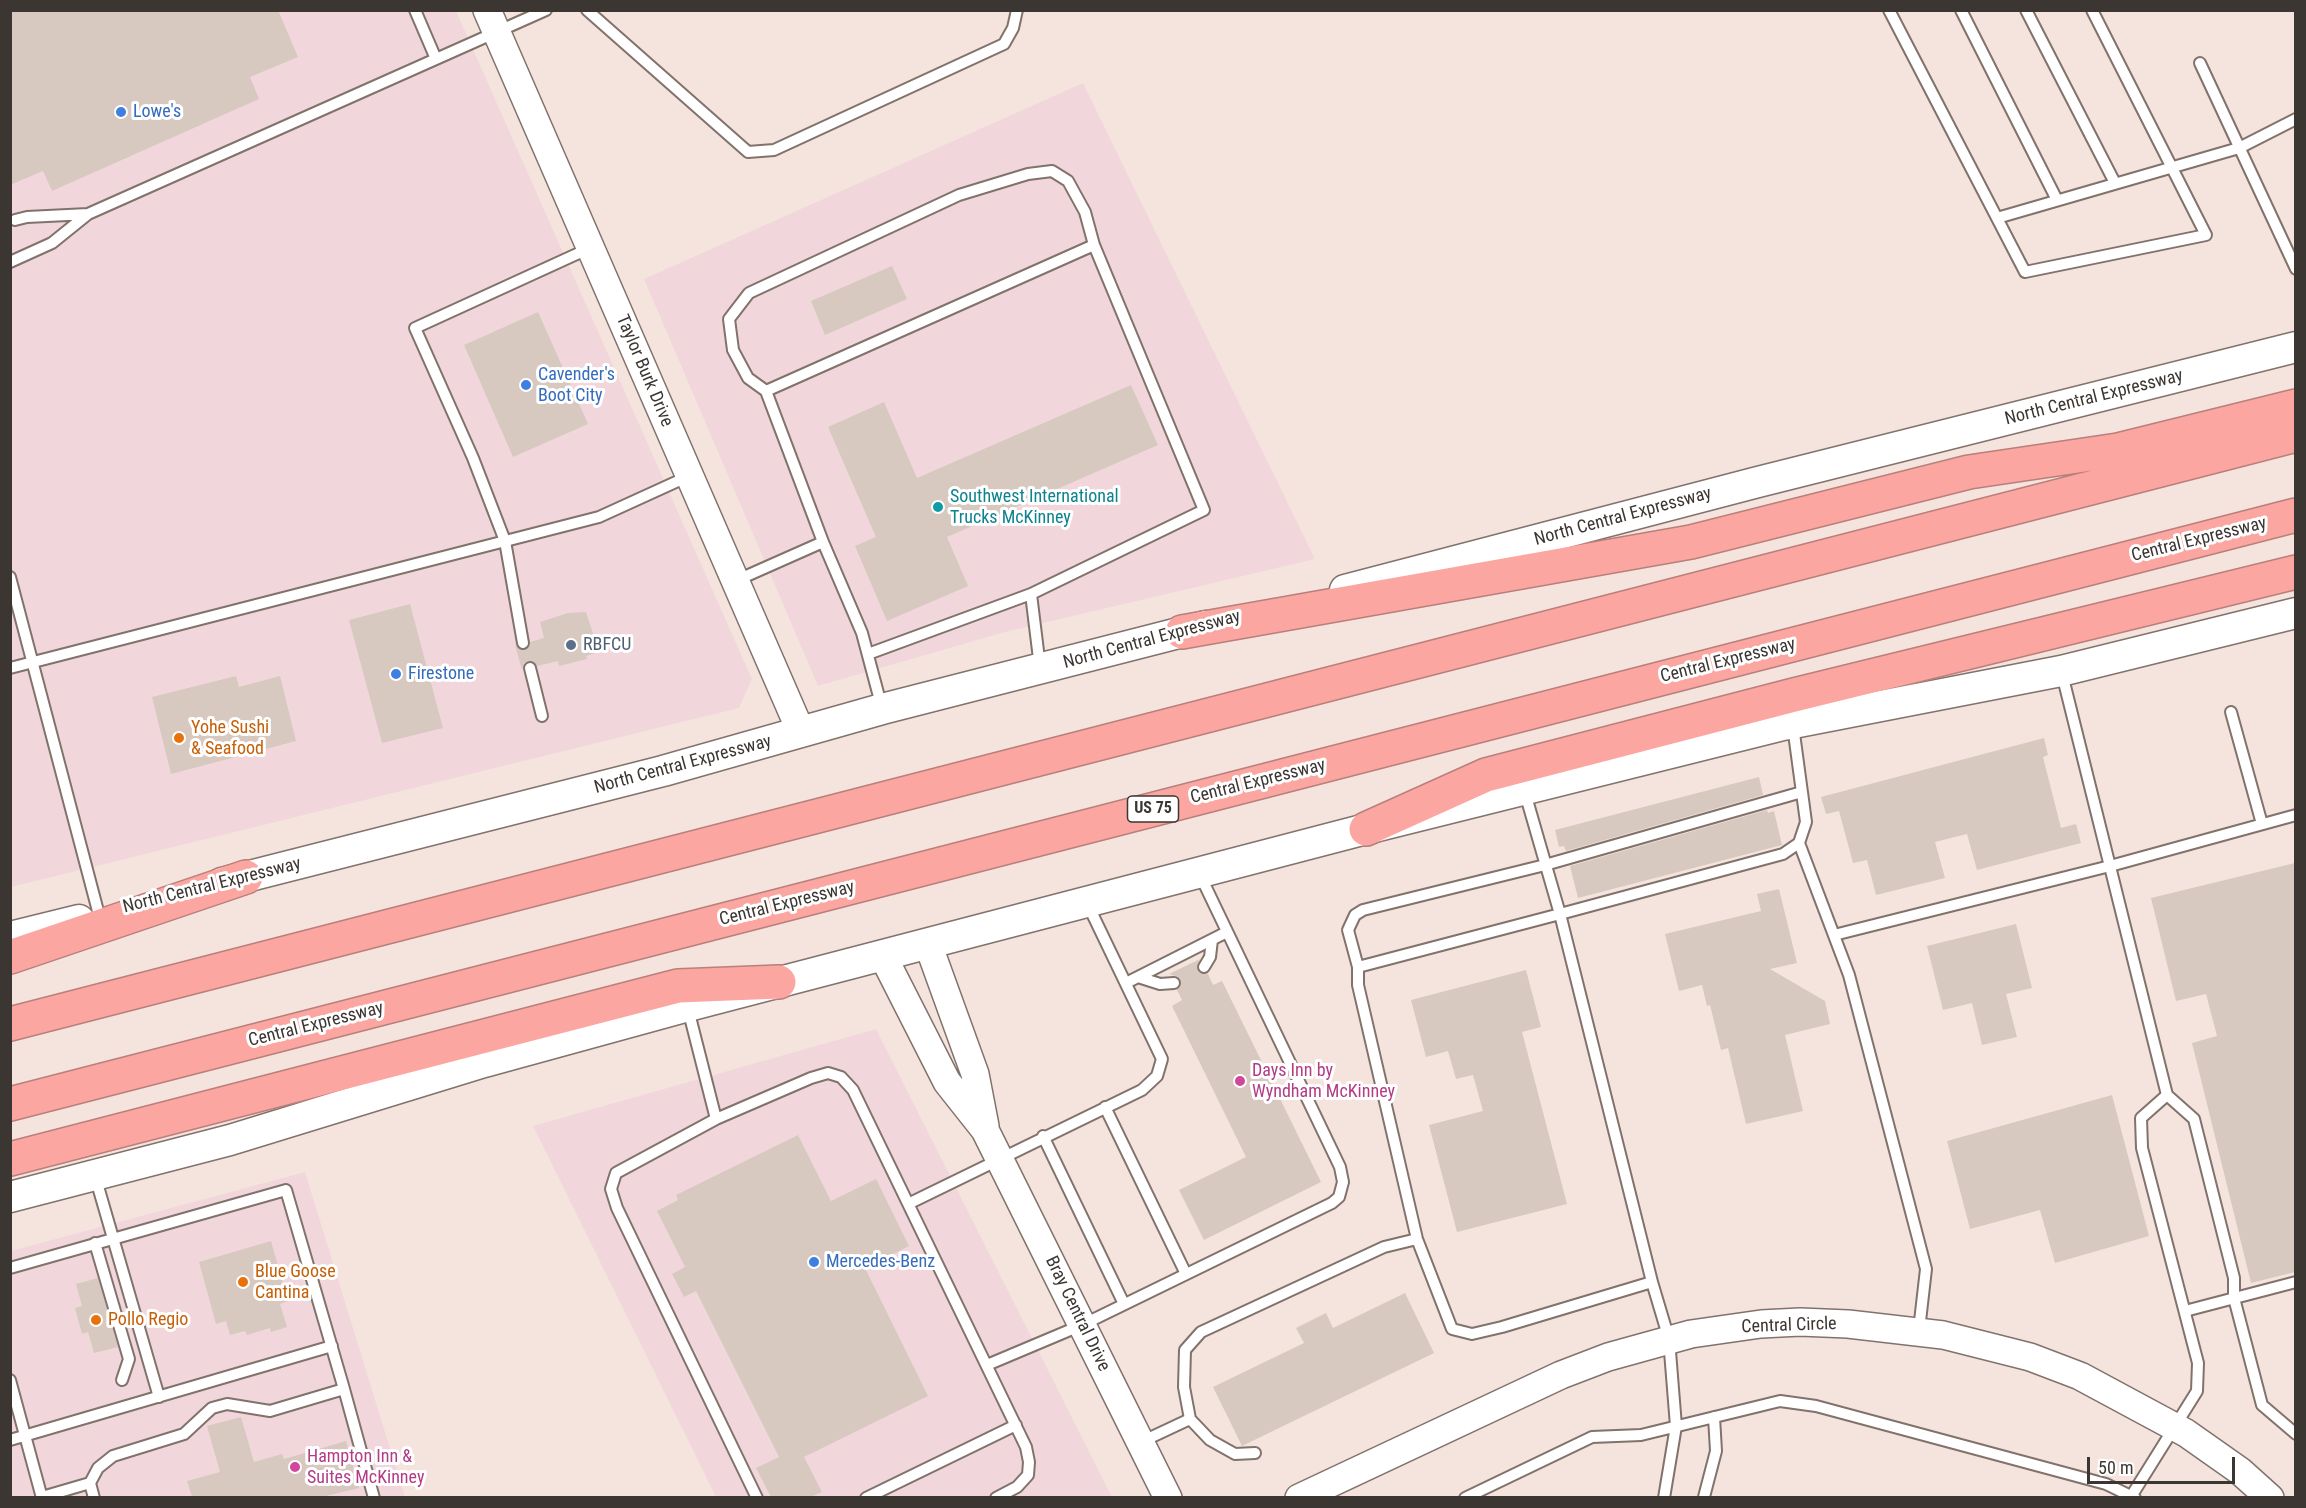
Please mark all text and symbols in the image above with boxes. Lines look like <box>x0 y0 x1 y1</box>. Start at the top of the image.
place label: Lowe's <box>133 101 181 123</box>
marker: Lowe's <box>114 105 128 119</box>
street label: Taylor Burk Drive <box>611 312 677 430</box>
place label: Cavender's Boot City <box>538 364 615 406</box>
street label: North Central Expressway <box>2003 365 2185 431</box>
marker: Cavender's Boot City <box>519 378 533 392</box>
street label: North Central Expressway <box>1532 483 1714 551</box>
place label: Southwest International Trucks McKinney <box>950 486 1119 528</box>
marker: Southwest International Trucks McKinney <box>931 500 945 514</box>
street label: Central Expressway <box>2129 513 2269 567</box>
street label: North Central Expressway <box>1061 606 1243 674</box>
place label: RBFCU <box>583 634 631 656</box>
street label: Central Expressway <box>1658 634 1798 688</box>
marker: RBFCU <box>564 638 578 652</box>
place label: Firestone <box>408 663 474 685</box>
marker: Firestone <box>389 667 403 681</box>
place label: Yohe Sushi & Seafood <box>191 717 269 760</box>
marker: Yohe Sushi & Seafood <box>172 731 186 745</box>
street label: North Central Expressway <box>592 731 774 799</box>
street label: Central Expressway <box>1188 755 1328 809</box>
road number: US 75 <box>1128 796 1178 822</box>
street label: North Central Expressway <box>121 853 303 919</box>
street label: Central Expressway <box>717 877 857 931</box>
street label: Central Expressway <box>246 998 386 1052</box>
place label: Days Inn by Wyndham McKinney <box>1252 1060 1395 1102</box>
marker: Days Inn by Wyndham McKinney <box>1233 1074 1247 1088</box>
place label: Mercedes-Benz <box>826 1251 935 1273</box>
street label: Bray Central Drive <box>1040 1253 1114 1375</box>
marker: Mercedes-Benz <box>807 1255 821 1269</box>
place label: Blue Goose Cantina <box>255 1261 336 1304</box>
marker: Blue Goose Cantina <box>236 1275 250 1289</box>
place label: Pollo Regio <box>108 1309 188 1331</box>
marker: Pollo Regio <box>89 1313 103 1327</box>
street label: Central Circle <box>1741 1314 1837 1338</box>
scale bar <box>2090 1445 2238 1483</box>
place label: Hampton Inn & Suites McKinney <box>307 1446 424 1488</box>
text: 50 m <box>2098 1457 2133 1478</box>
marker: Hampton Inn & Suites McKinney <box>288 1460 302 1474</box>

